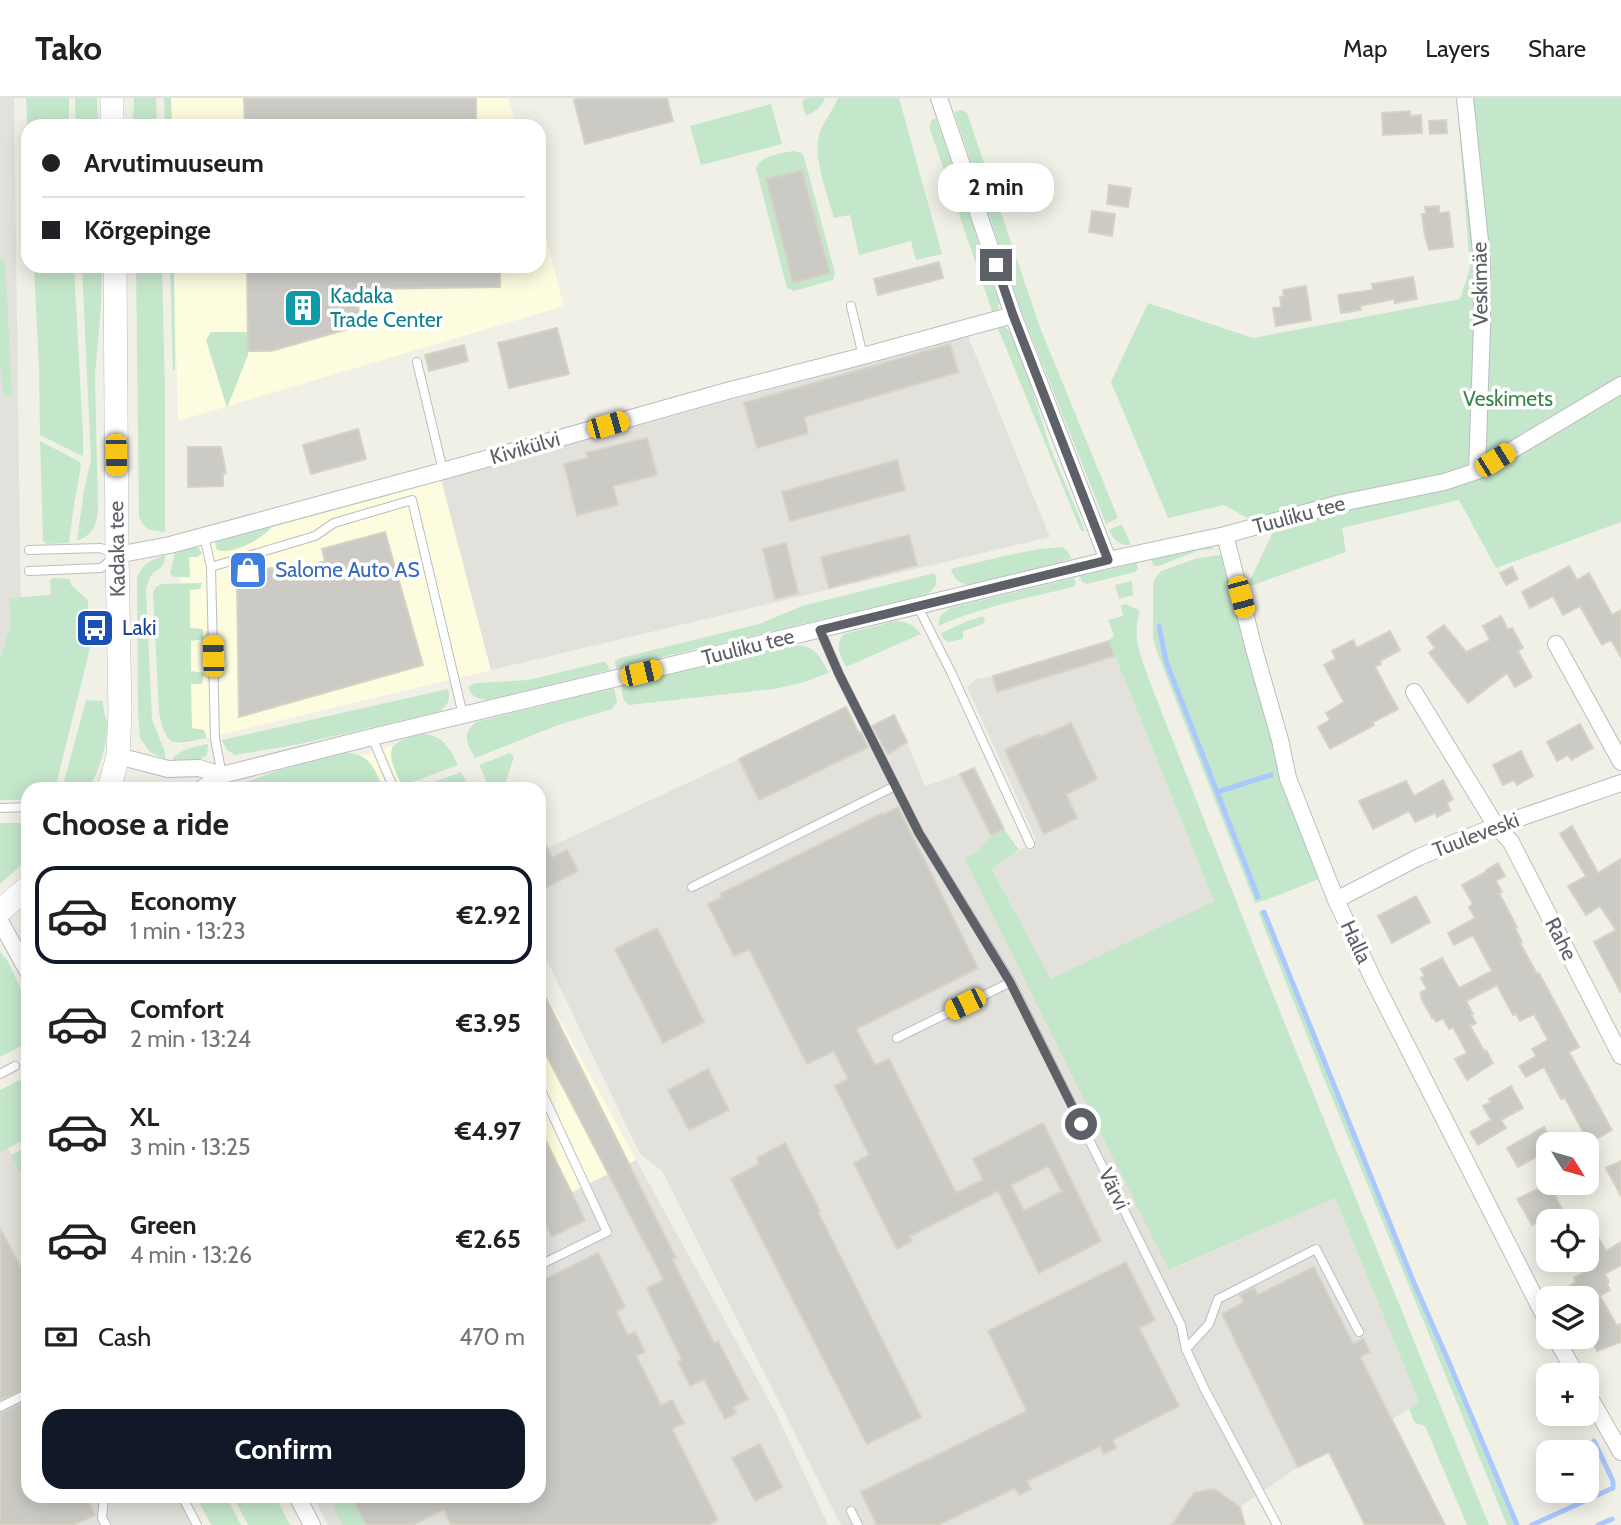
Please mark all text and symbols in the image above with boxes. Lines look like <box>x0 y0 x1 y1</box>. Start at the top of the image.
text: Tako <box>35 28 102 68</box>
text: Map <box>1343 34 1387 63</box>
text: Layers <box>1425 34 1490 63</box>
text: Share <box>1528 34 1586 63</box>
text: Arvutimuuseum <box>84 147 264 179</box>
callout: 2 min <box>938 164 1054 212</box>
text: 2 min <box>968 173 1024 201</box>
text: Kõrgepinge <box>84 214 211 246</box>
street label: Veskimäe <box>1466 241 1493 326</box>
route end <box>980 249 1012 281</box>
place label: Kadaka Trade Center <box>330 283 443 332</box>
building icon: Kadaka Trade Center <box>282 287 324 329</box>
park label: Veskimets <box>1463 386 1553 411</box>
car <box>585 409 632 441</box>
street label: Kivikülvi <box>487 426 563 469</box>
car <box>106 434 127 476</box>
car <box>1472 440 1519 480</box>
street label: Tuuliku tee <box>1250 490 1348 539</box>
street label: Kadaka tee <box>103 500 130 597</box>
shop icon: Salome Auto AS <box>227 549 269 591</box>
place label: Salome Auto AS <box>275 557 420 582</box>
car <box>1226 574 1257 620</box>
bus stop icon: Laki <box>74 607 116 649</box>
place label: Laki <box>122 615 156 640</box>
street label: Tuuliku tee <box>699 623 797 670</box>
car <box>202 635 225 677</box>
car <box>619 658 664 688</box>
text: Choose a ride <box>42 804 229 843</box>
street label: Tuuleveski <box>1429 807 1522 862</box>
icon: car <box>46 884 109 947</box>
text: Economy <box>130 885 236 917</box>
text: €2.92 <box>457 899 521 931</box>
street label: Rahe <box>1540 913 1583 965</box>
street label: Halla <box>1336 916 1377 967</box>
text: 1 min · 13:23 <box>130 917 246 945</box>
car <box>942 985 989 1023</box>
icon: car <box>46 992 109 1055</box>
text: Comfort <box>130 993 224 1025</box>
text: €3.95 <box>456 1007 521 1039</box>
text: 2 min · 13:24 <box>130 1025 251 1053</box>
icon: car <box>46 1100 109 1163</box>
text: XL <box>130 1101 159 1133</box>
route start <box>1065 1108 1097 1140</box>
text: €4.97 <box>455 1115 521 1147</box>
north arrow <box>1536 1132 1600 1195</box>
map controls <box>1536 1132 1599 1503</box>
text: 3 min · 13:25 <box>130 1133 251 1161</box>
street label: Värvi <box>1094 1164 1135 1214</box>
icon: car <box>46 1208 109 1271</box>
text: Green <box>130 1209 197 1241</box>
button: locate <box>1536 1209 1599 1272</box>
text: €2.65 <box>456 1223 521 1255</box>
text: 4 min · 13:26 <box>130 1241 252 1269</box>
button: layers <box>1536 1286 1599 1349</box>
icon: cash <box>42 1318 80 1356</box>
text: Cash <box>98 1321 151 1353</box>
text: 470 m <box>459 1323 525 1351</box>
button: + <box>1536 1363 1599 1426</box>
button: Confirm <box>42 1409 525 1489</box>
button: − <box>1536 1440 1599 1503</box>

